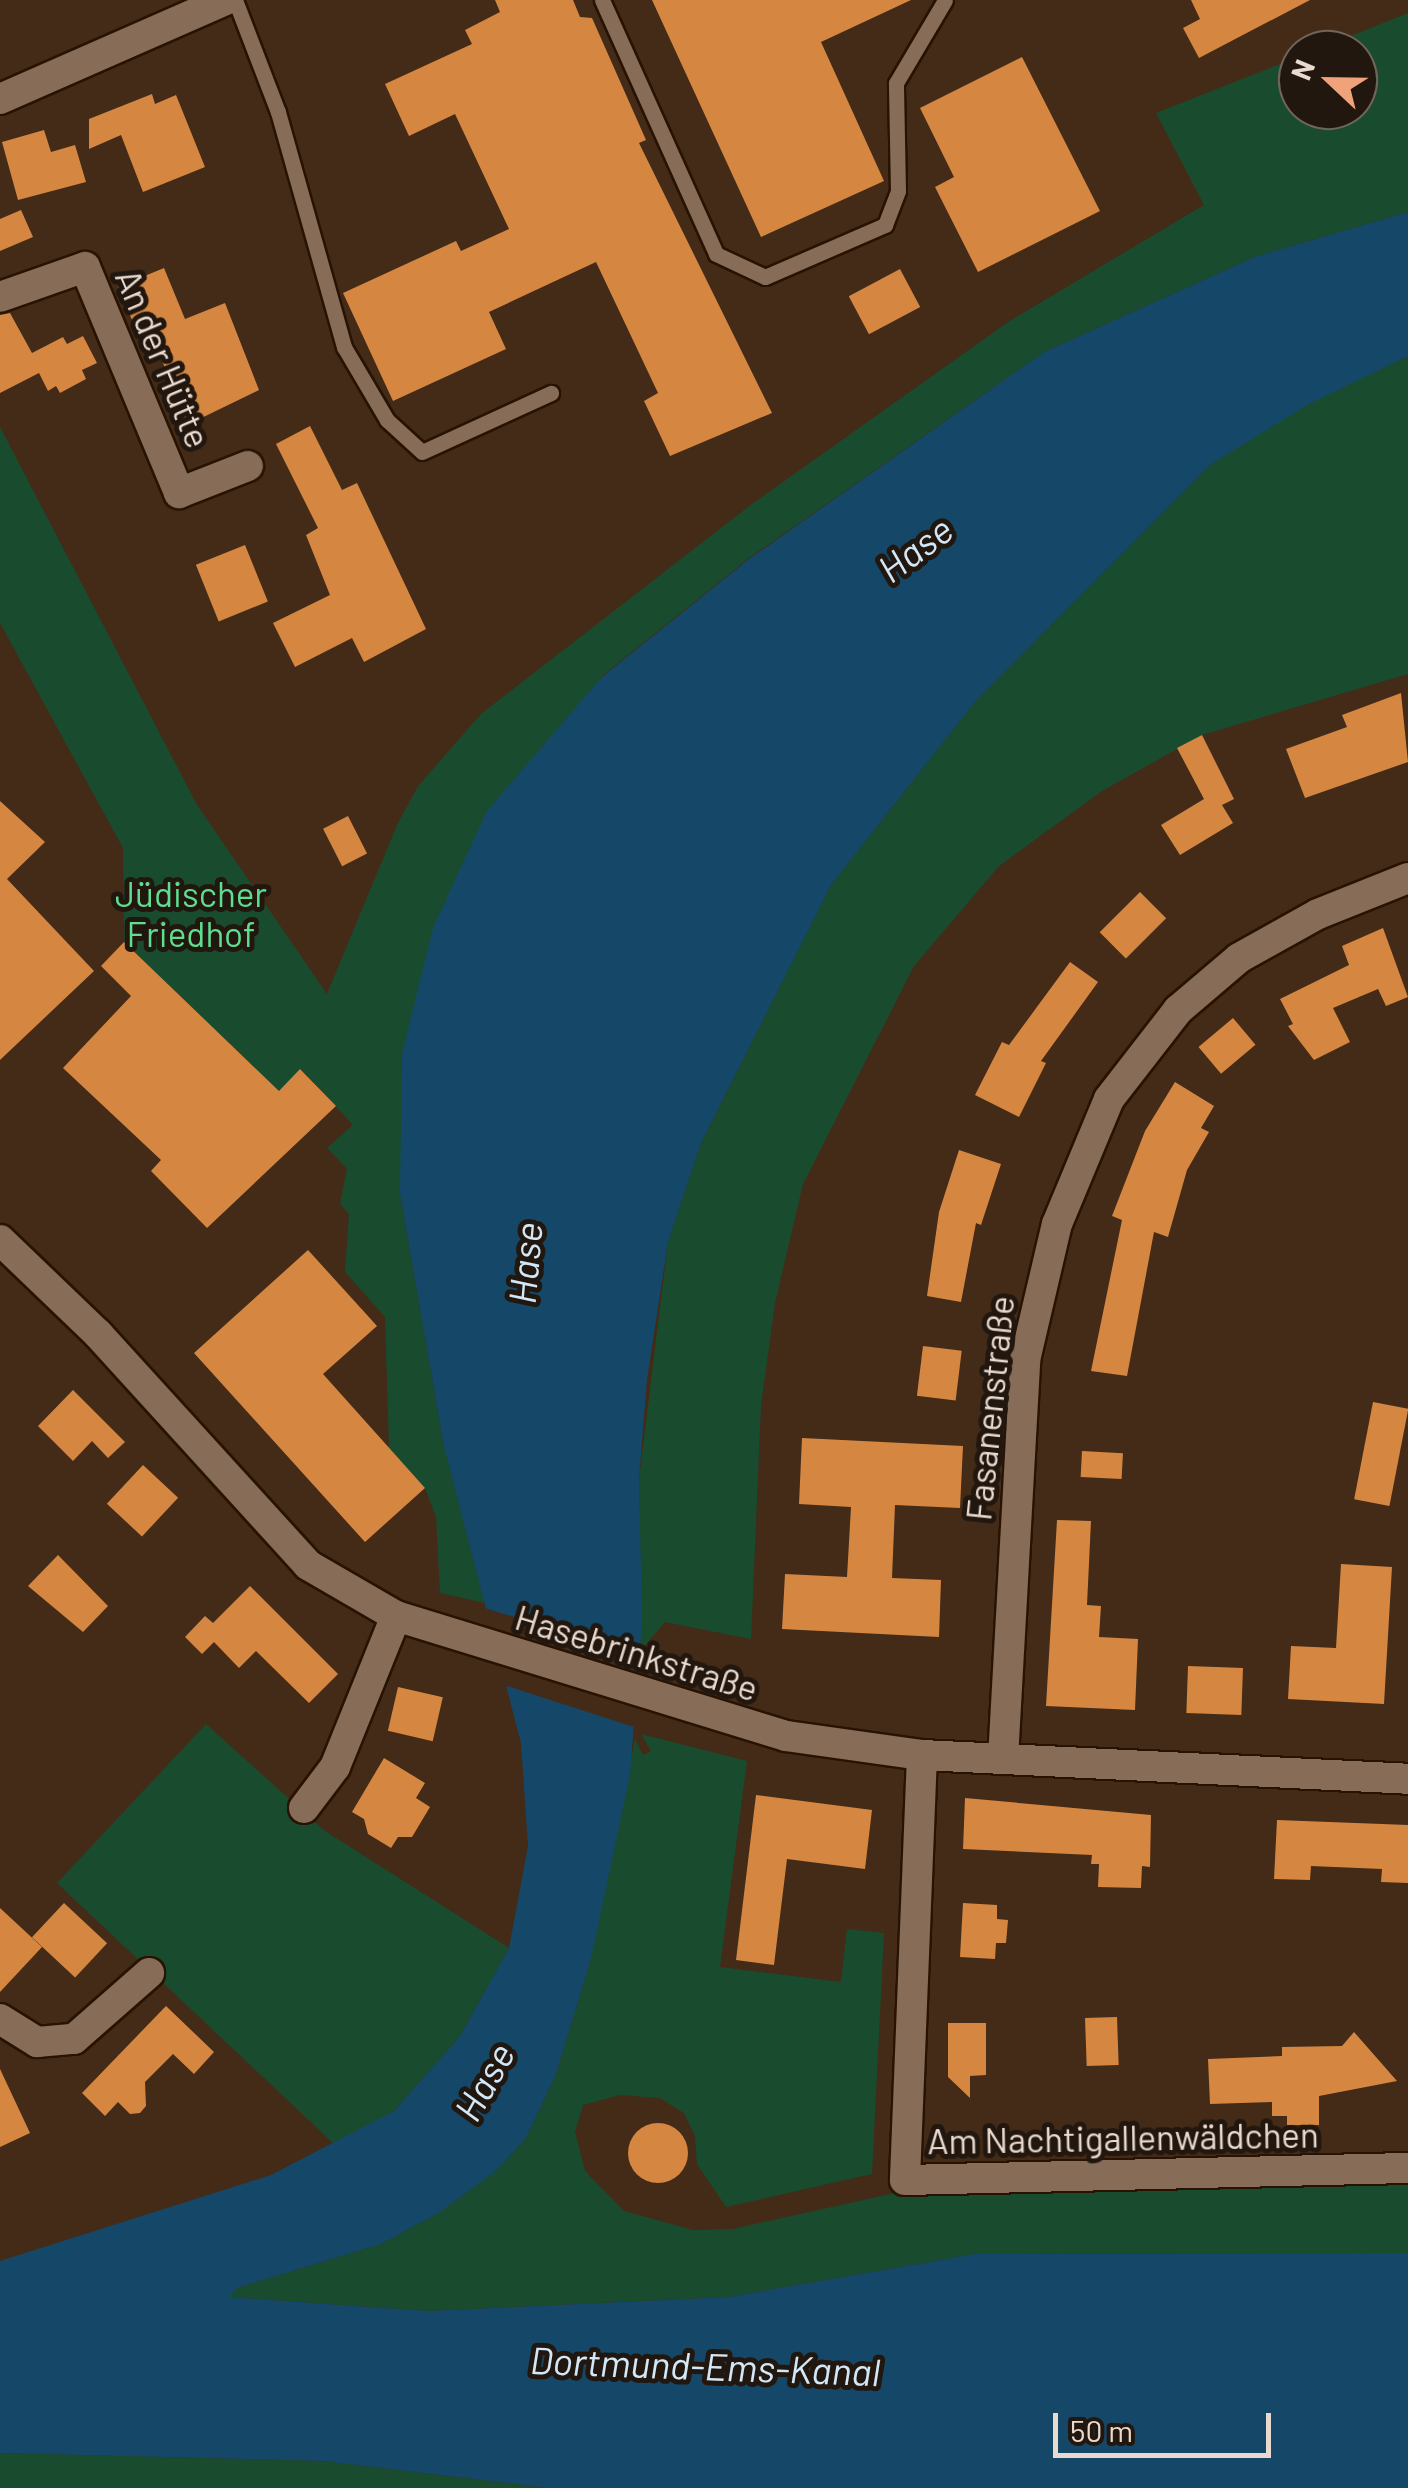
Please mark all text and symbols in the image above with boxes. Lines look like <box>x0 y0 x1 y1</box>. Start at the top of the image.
north arrow <box>1278 30 1378 130</box>
text: N <box>1283 55 1321 85</box>
street label: An der Hütte <box>108 262 220 454</box>
water label: Hase <box>869 506 961 592</box>
park label: Jüdischer Friedhof <box>115 872 267 954</box>
water label: Hase <box>499 1220 551 1306</box>
street label: Fasanenstraße <box>956 1294 1022 1522</box>
street label: Hasebrinkstraße <box>511 1595 763 1709</box>
water label: Hase <box>444 2035 524 2129</box>
street label: Am Nachtigallenwäldchen <box>927 2113 1319 2161</box>
water label: Dortmund-Ems-Kanal <box>529 2337 881 2395</box>
scale bar <box>1058 2393 1276 2455</box>
text: 50 m <box>1070 2412 1133 2448</box>

